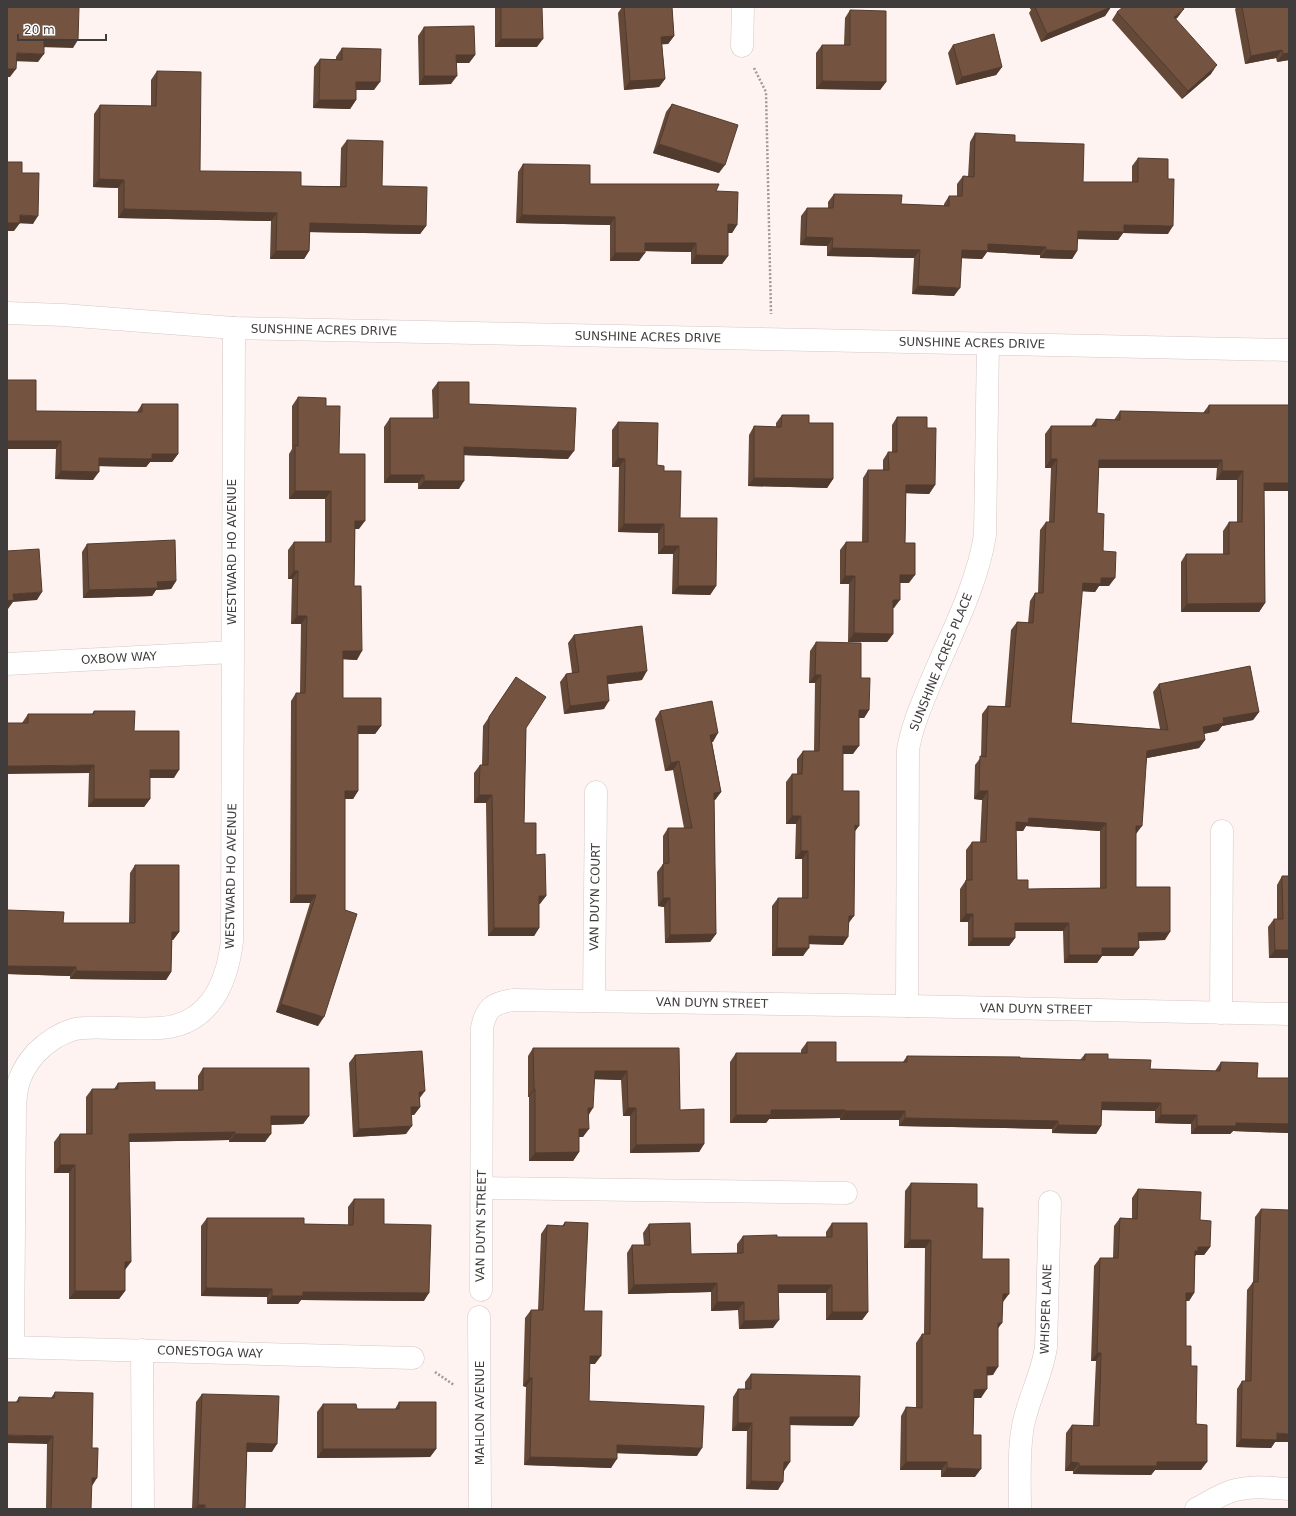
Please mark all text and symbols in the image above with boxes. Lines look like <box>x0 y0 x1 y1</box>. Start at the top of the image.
scale bar <box>18 16 106 42</box>
text: 20 m <box>24 23 55 37</box>
street label: SUNSHINE ACRES DRIVE <box>251 322 397 338</box>
street label: SUNSHINE ACRES DRIVE <box>575 329 721 345</box>
street label: SUNSHINE ACRES DRIVE <box>899 335 1045 351</box>
street label: WESTWARD HO AVENUE <box>225 479 239 625</box>
street label: SUNSHINE ACRES PLACE <box>907 591 975 733</box>
street label: OXBOW WAY <box>81 649 158 667</box>
street label: WESTWARD HO AVENUE <box>223 803 239 949</box>
street label: VAN DUYN COURT <box>587 842 603 951</box>
street label: VAN DUYN STREET <box>656 995 769 1011</box>
street label: VAN DUYN STREET <box>980 1001 1093 1017</box>
street label: VAN DUYN STREET <box>473 1169 489 1282</box>
street label: WHISPER LANE <box>1037 1263 1055 1355</box>
street label: CONESTOGA WAY <box>157 1343 264 1361</box>
street label: MAHLON AVENUE <box>473 1361 487 1465</box>

